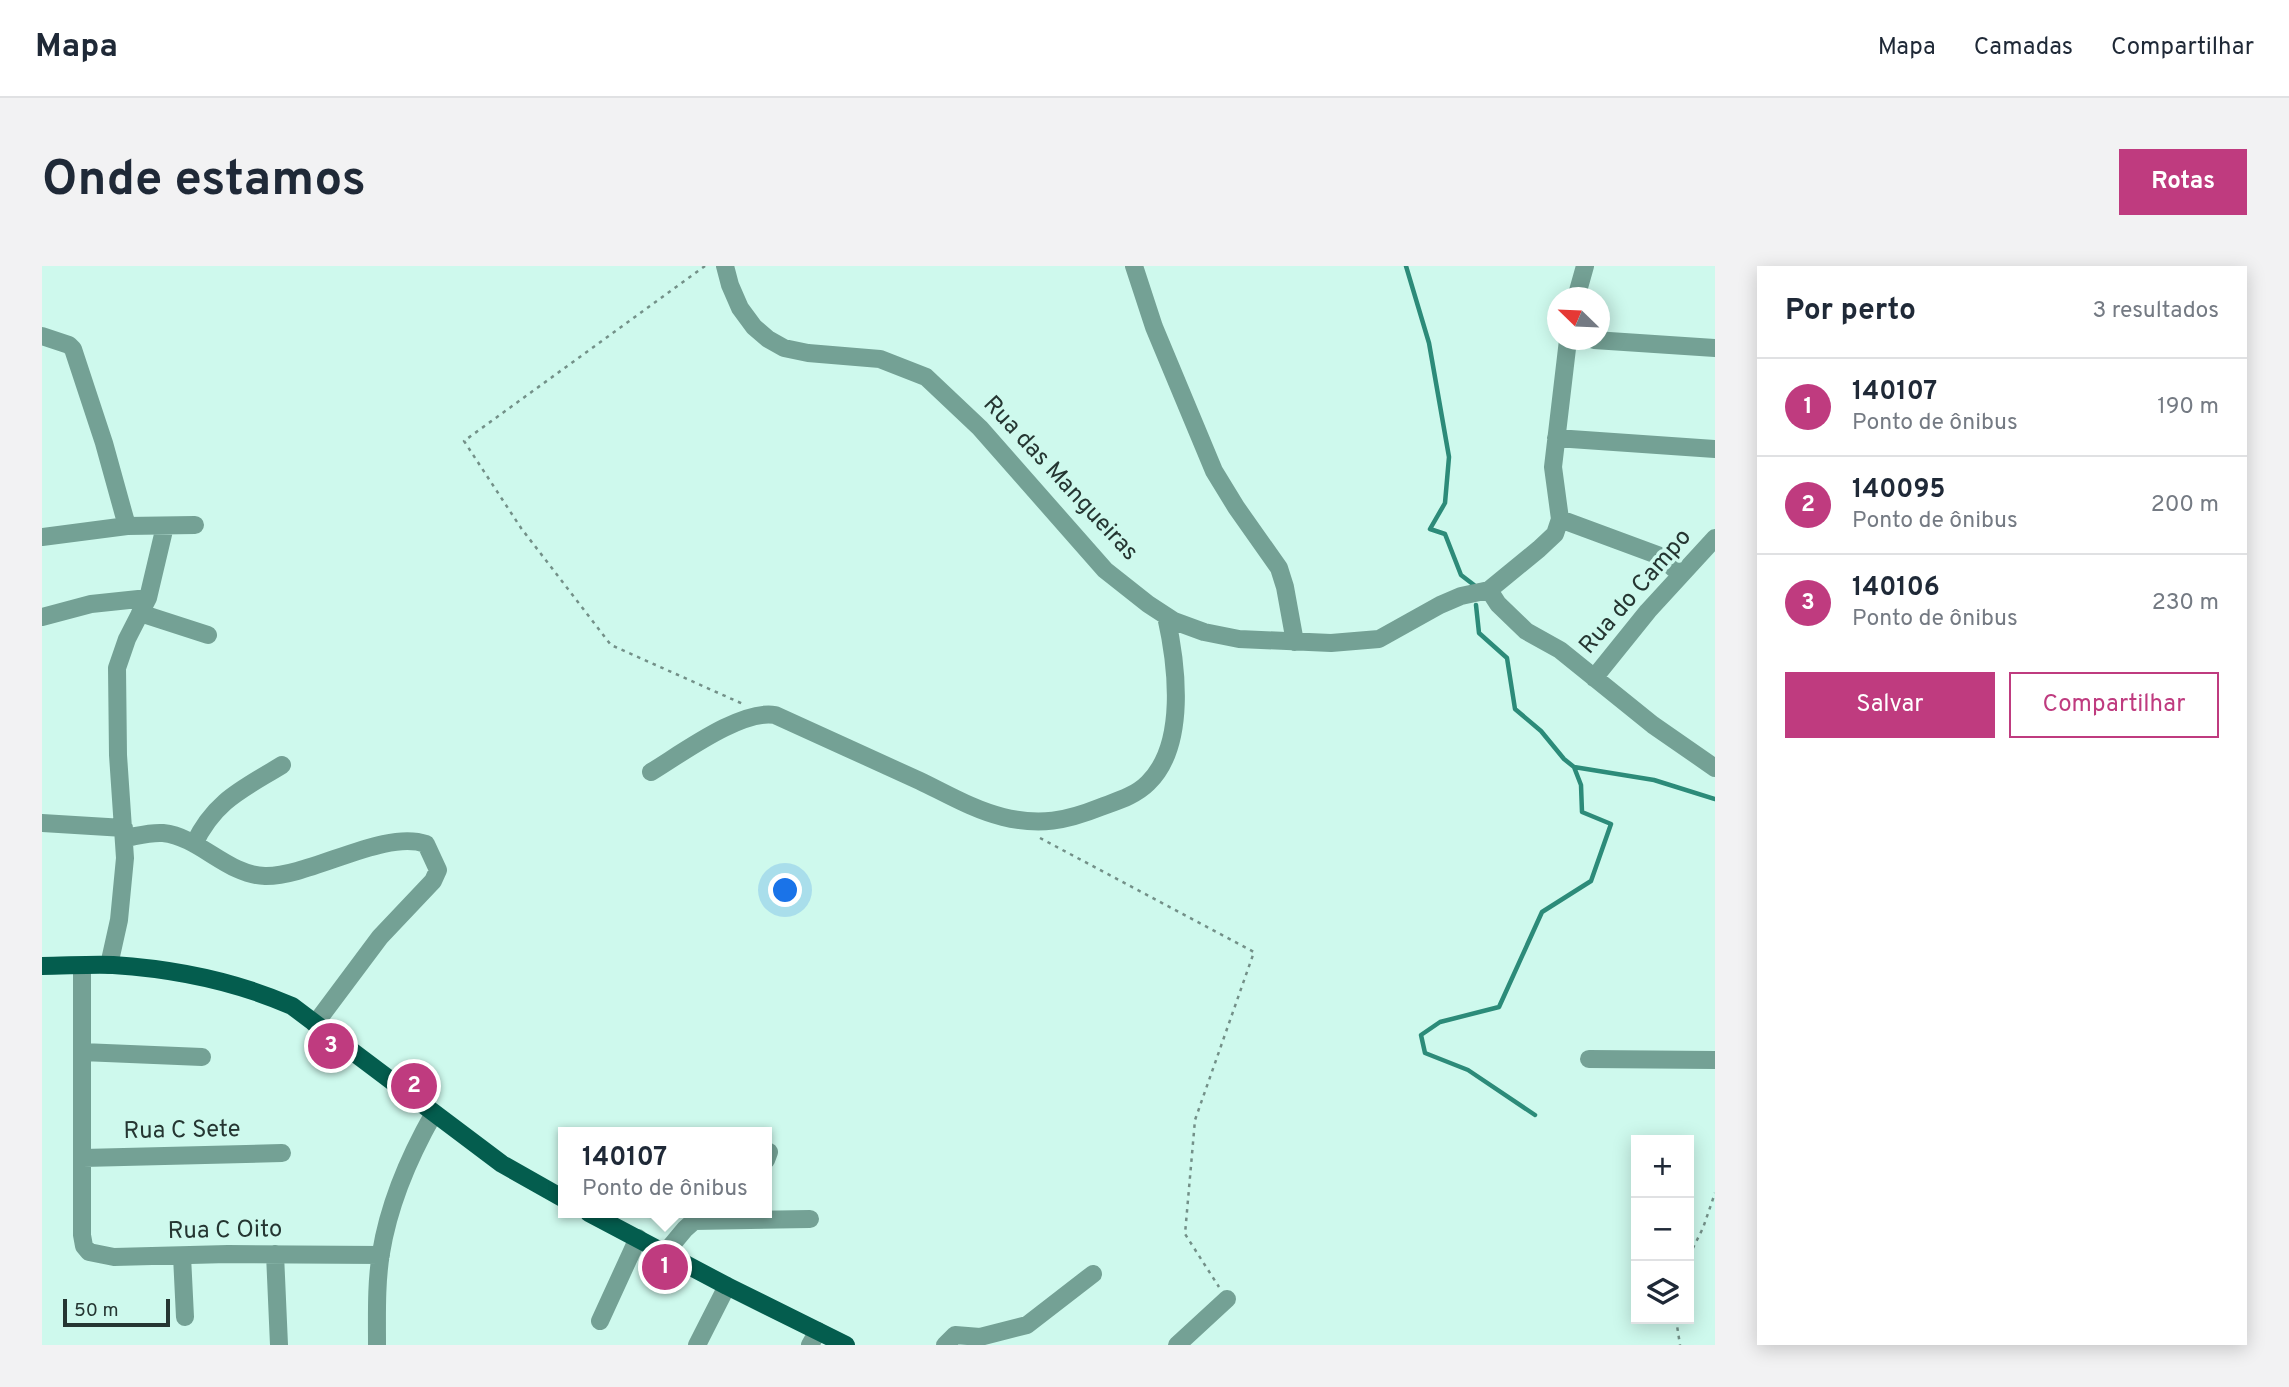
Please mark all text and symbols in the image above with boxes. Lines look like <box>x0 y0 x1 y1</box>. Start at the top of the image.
text: Mapa <box>35 27 118 69</box>
text: Mapa <box>1878 33 1936 63</box>
text: Camadas <box>1974 33 2073 63</box>
text: Compartilhar <box>2111 33 2254 63</box>
button: Rotas <box>2119 149 2247 215</box>
text: Onde estamos <box>42 151 366 213</box>
north arrow <box>1547 287 1610 350</box>
text: Por perto <box>1785 293 1916 330</box>
text: 3 resultados <box>2092 297 2219 326</box>
text: 140107 <box>1852 376 1937 409</box>
street label: Rua das Mangueiras <box>976 390 1144 568</box>
text: 1 <box>1803 393 1813 422</box>
text: 190 m <box>2157 393 2219 422</box>
text: Ponto de ônibus <box>1852 409 2018 438</box>
text: 140095 <box>1852 474 1945 507</box>
text: 2 <box>1801 491 1815 520</box>
text: 200 m <box>2151 491 2219 520</box>
text: Ponto de ônibus <box>1852 507 2018 536</box>
street label: Rua do Campo <box>1573 523 1699 661</box>
text: 140106 <box>1852 572 1940 605</box>
text: 3 <box>1801 589 1815 618</box>
text: 230 m <box>2152 589 2219 618</box>
text: Ponto de ônibus <box>1852 605 2018 634</box>
button: Salvar <box>1785 672 1995 738</box>
button: Compartilhar <box>2009 672 2219 738</box>
your location <box>768 873 802 907</box>
pin: 3 <box>308 1020 354 1072</box>
pin: 2 <box>391 1060 437 1112</box>
street label: Rua C Sete <box>123 1115 241 1147</box>
popup <box>558 1127 772 1218</box>
map controls <box>1631 1135 1694 1324</box>
button: + <box>1631 1135 1694 1198</box>
text: 140107 <box>582 1142 667 1175</box>
text: Ponto de ônibus <box>582 1175 748 1204</box>
button: − <box>1631 1198 1694 1261</box>
street label: Rua C Oito <box>167 1215 283 1247</box>
pin: 1 <box>642 1241 688 1293</box>
button: layers <box>1631 1261 1694 1324</box>
scale bar <box>63 1296 170 1328</box>
text: 50 m <box>74 1299 119 1323</box>

